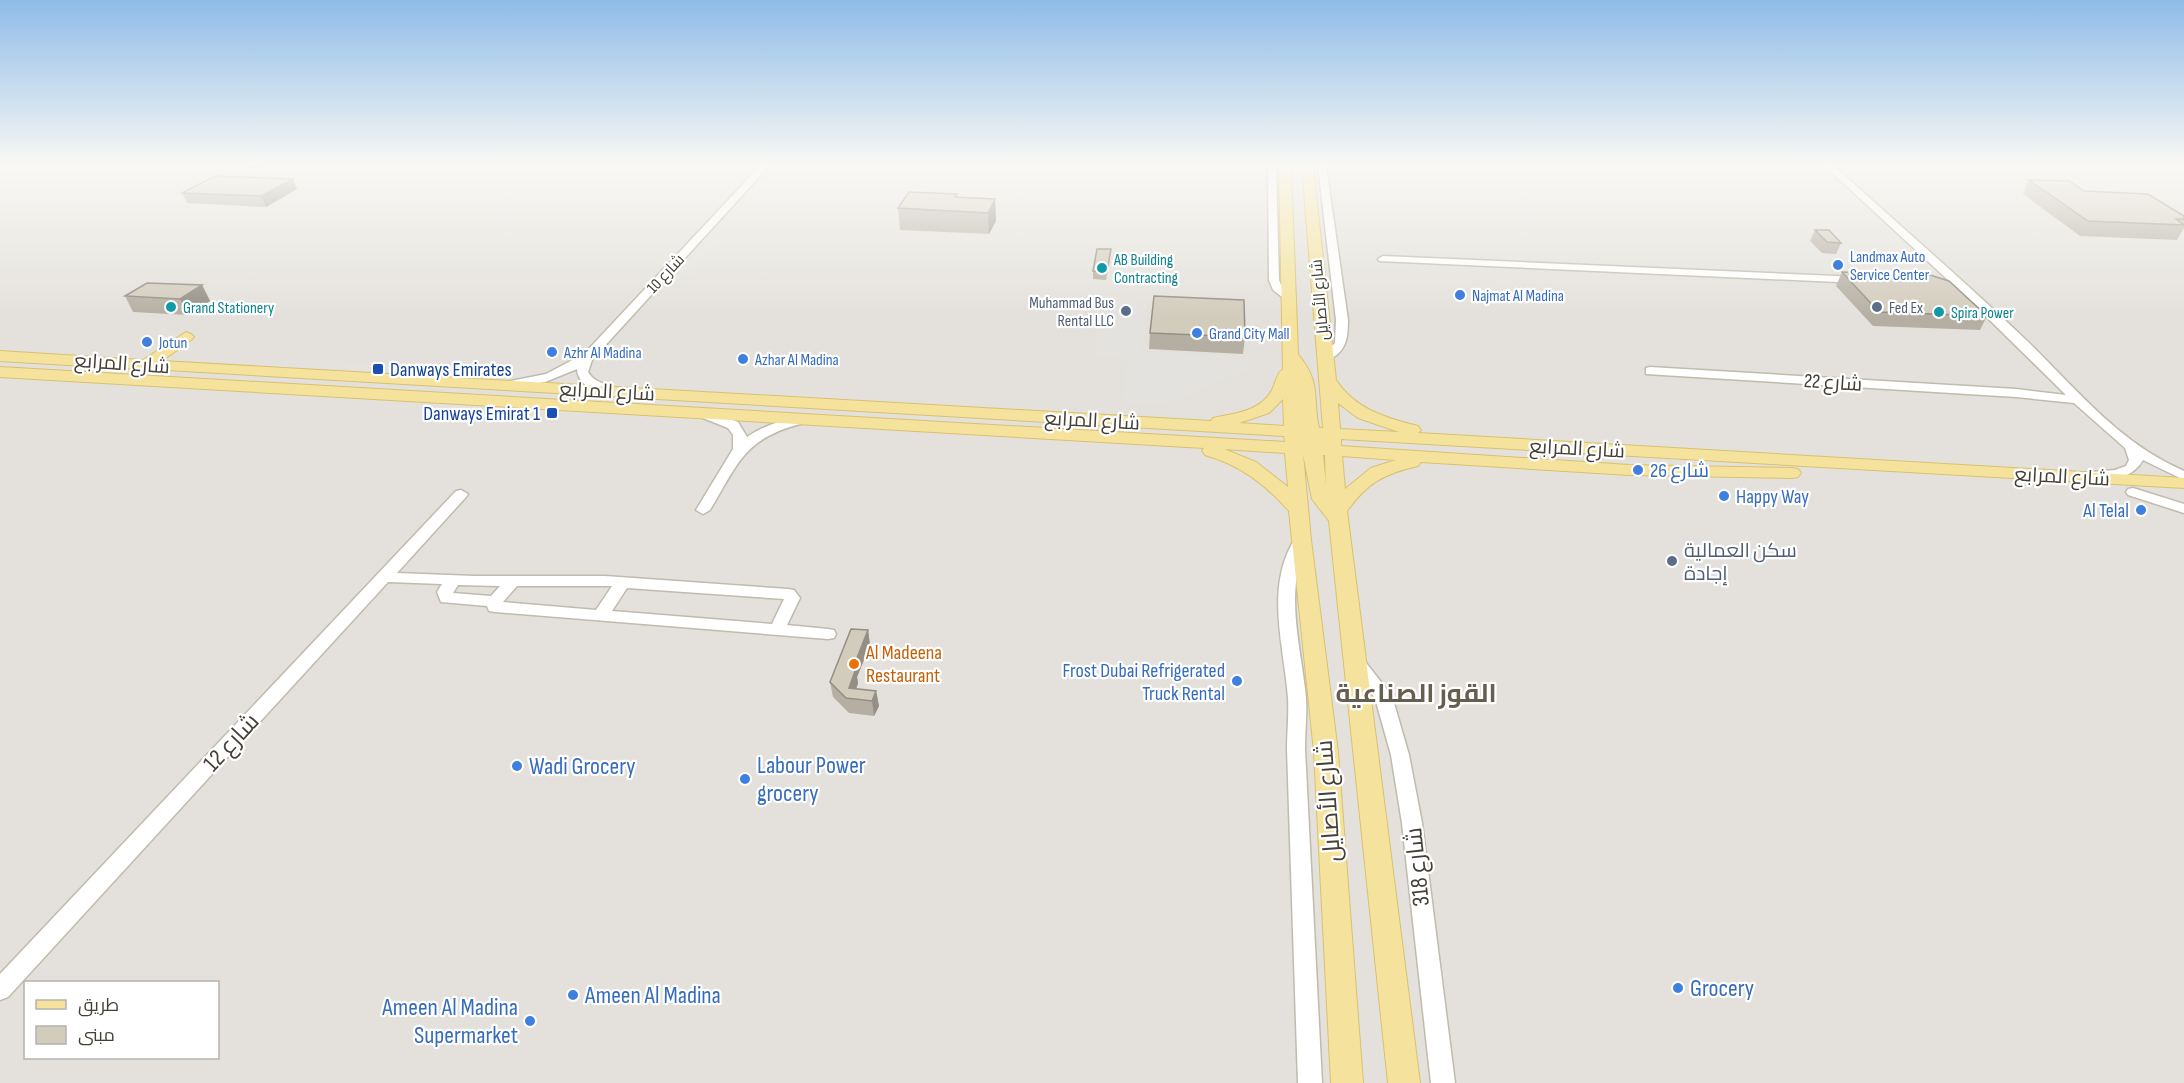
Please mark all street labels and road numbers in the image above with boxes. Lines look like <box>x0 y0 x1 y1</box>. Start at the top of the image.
street label: شارع 10 <box>643 251 690 298</box>
street label: شارع الأصايل <box>1307 258 1335 341</box>
street label: شارع المرابع <box>73 349 170 380</box>
street label: شارع 22 <box>1803 369 1863 398</box>
street label: شارع المرابع <box>559 378 655 407</box>
street label: شارع المرابع <box>1044 407 1140 436</box>
street label: شارع المرابع <box>1529 435 1625 464</box>
street label: شارع المرابع <box>2014 463 2110 492</box>
street label: شارع 12 <box>197 707 266 778</box>
street label: شارع الأصايل <box>1310 739 1348 863</box>
street label: شارع 318 <box>1399 826 1437 908</box>

